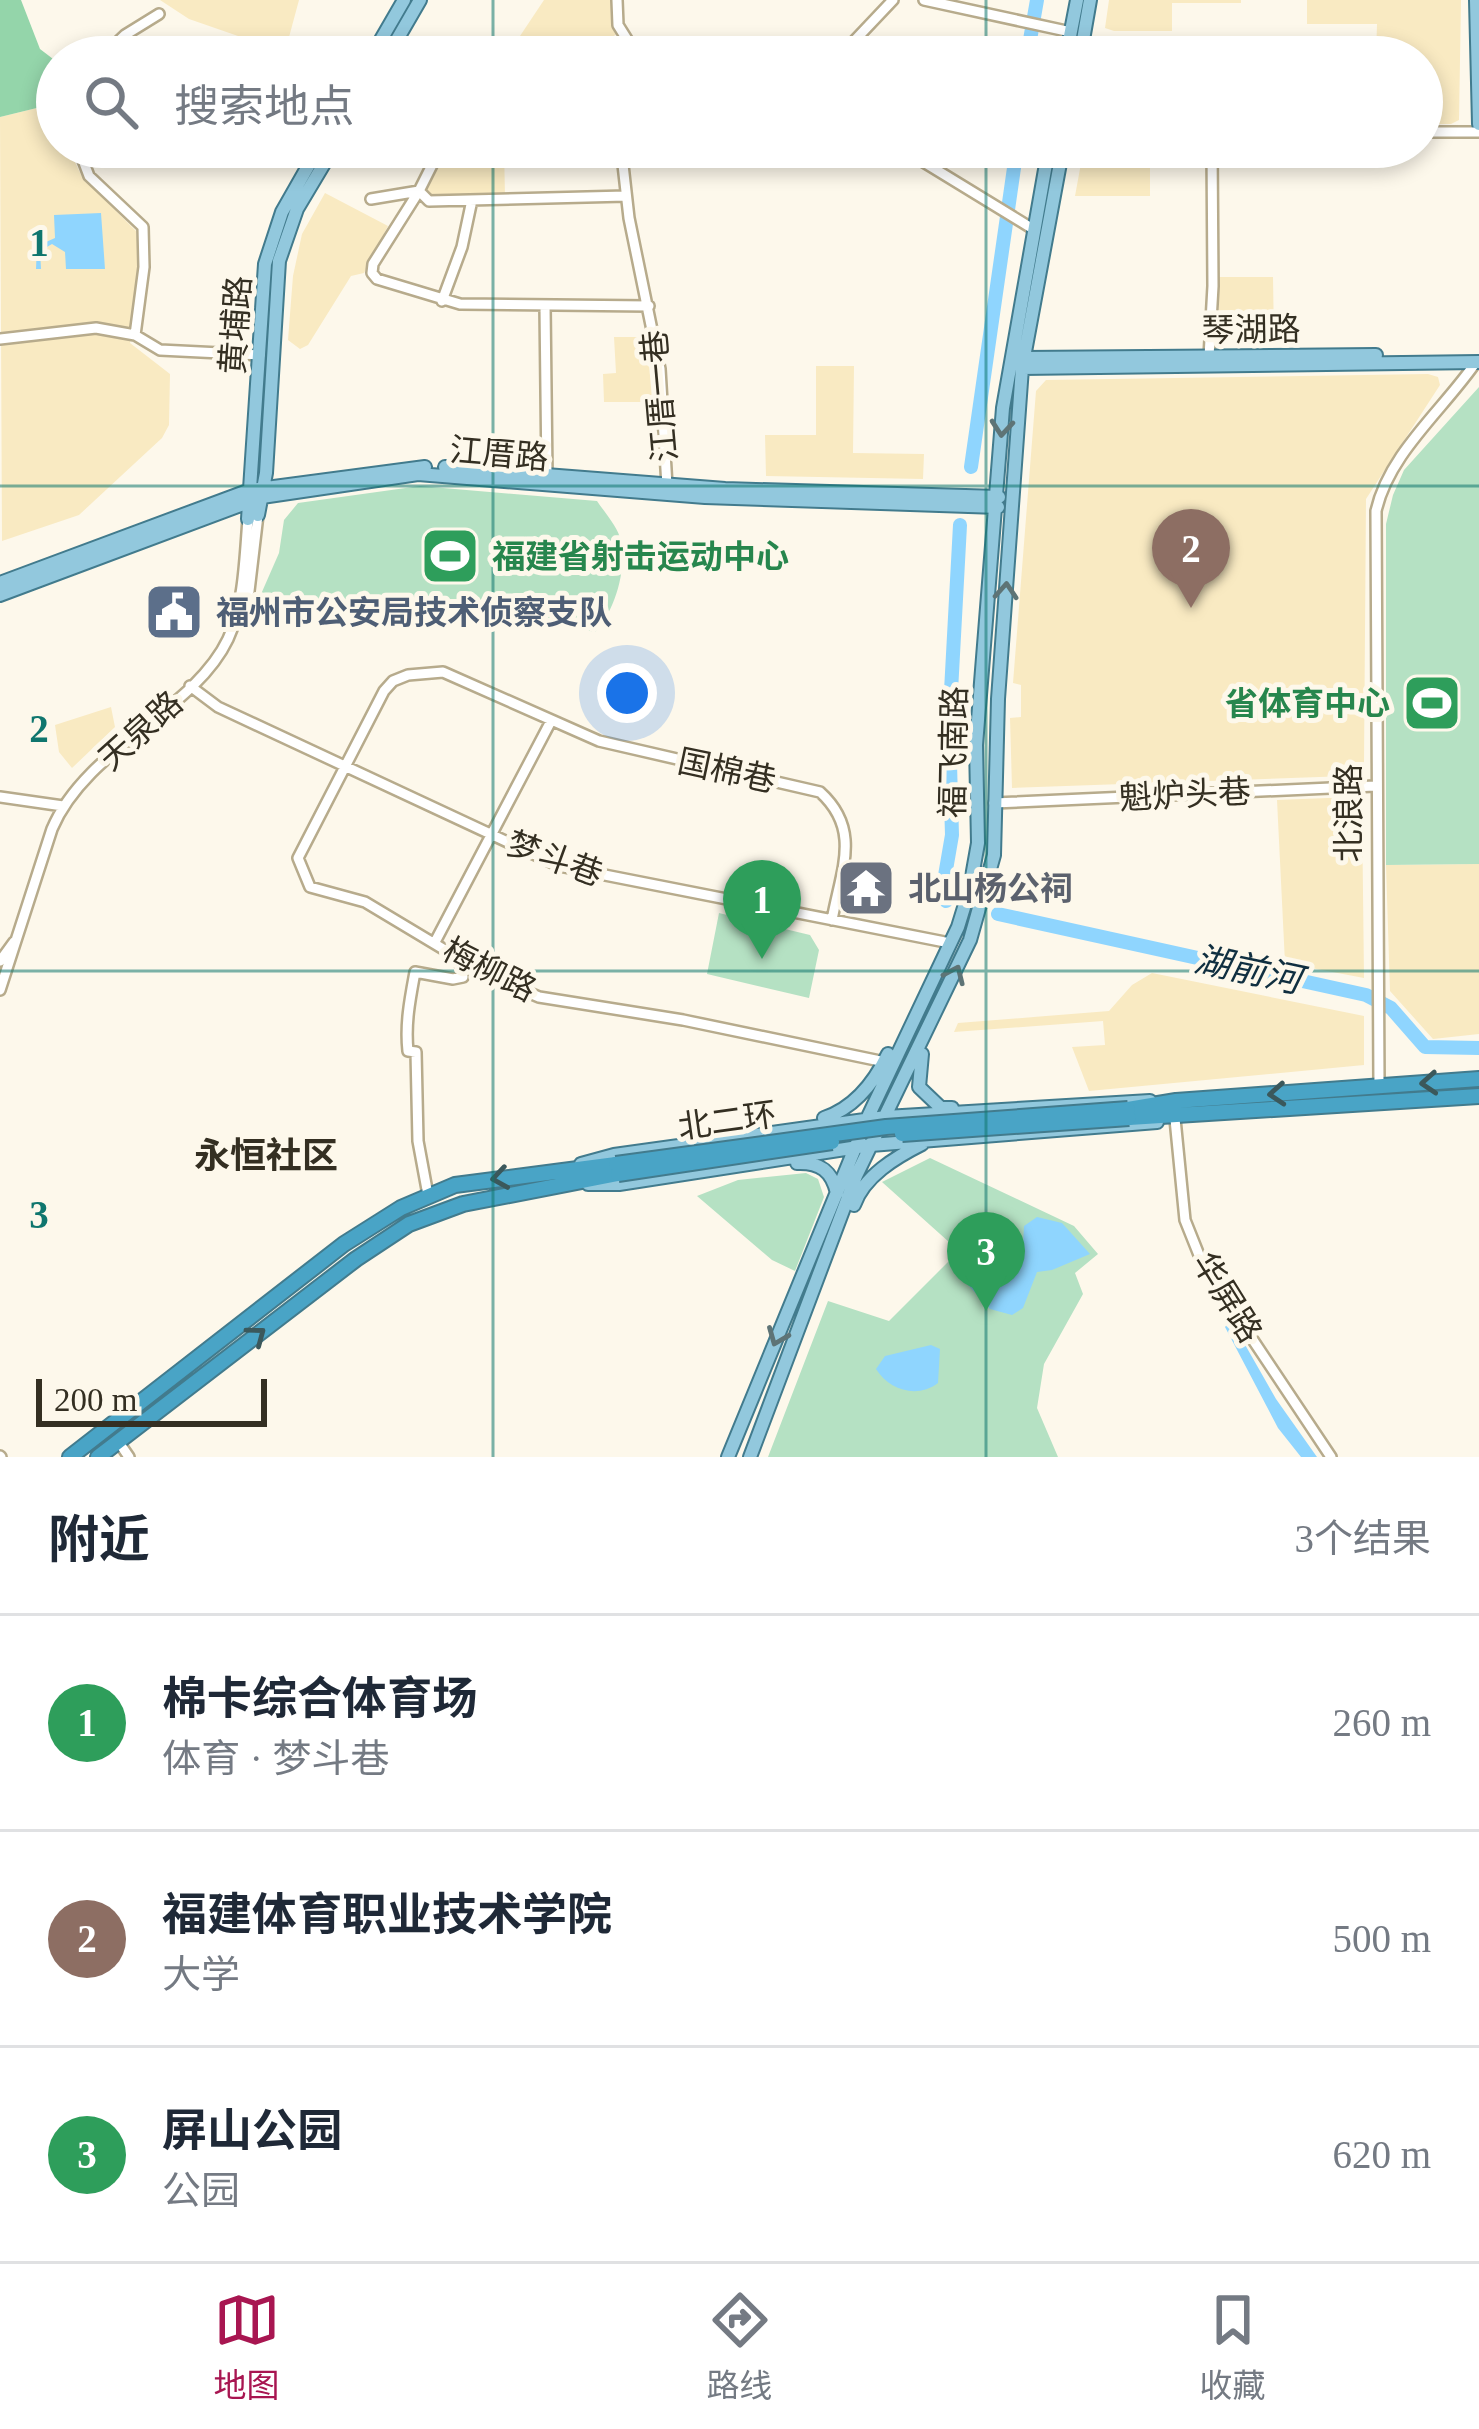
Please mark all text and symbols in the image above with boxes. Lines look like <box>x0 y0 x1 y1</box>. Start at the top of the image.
search box <box>36 36 1443 168</box>
icon: search <box>78 69 144 135</box>
text: 搜索地点 <box>174 82 354 132</box>
text: 1 <box>29 221 49 264</box>
street label: 黄埔路 <box>215 274 257 376</box>
street label: 琴湖路 <box>1201 311 1301 349</box>
street label: 江厝一巷 <box>636 329 684 463</box>
one-way arrow <box>990 419 1015 438</box>
street label: 江厝路 <box>448 432 550 476</box>
pin: 2 <box>1152 509 1230 608</box>
sports icon: 福建省射击运动中心 <box>419 525 481 587</box>
place label: 福建省射击运动中心 <box>492 539 789 575</box>
public building icon: 福州市公安局技术侦察支队 <box>143 581 205 643</box>
one-way arrow <box>993 581 1018 600</box>
place label: 福州市公安局技术侦察支队 <box>216 595 612 631</box>
your location <box>597 663 657 723</box>
sports icon: 省体育中心 <box>1401 672 1463 734</box>
street label: 天泉路 <box>92 684 189 777</box>
street label: 福飞南路 <box>935 686 973 818</box>
place label: 省体育中心 <box>1225 686 1390 722</box>
text: 2 <box>29 707 49 750</box>
street label: 国棉巷 <box>675 743 779 799</box>
street label: 北浪路 <box>1331 764 1367 863</box>
street label: 魁炉头巷 <box>1118 774 1252 816</box>
street label: 梦斗巷 <box>502 825 607 893</box>
temple icon: 北山杨公祠 <box>835 857 897 919</box>
pin: 1 <box>723 860 801 959</box>
place label: 北山杨公祠 <box>908 871 1073 907</box>
street label: 梅柳路 <box>437 931 542 1008</box>
water label: 湖前河 <box>1191 939 1311 1002</box>
one-way arrow <box>940 965 964 986</box>
one-way arrow <box>1419 1069 1438 1095</box>
one-way arrow <box>1267 1080 1286 1106</box>
street label: 北二环 <box>676 1096 779 1146</box>
district label: 永恒社区 <box>194 1136 338 1176</box>
one-way arrow <box>490 1164 509 1190</box>
text: 3 <box>29 1193 49 1236</box>
pin: 3 <box>947 1212 1025 1311</box>
street label: 华屏路 <box>1186 1246 1269 1349</box>
one-way arrow <box>767 1326 791 1347</box>
one-way arrow <box>244 1327 266 1349</box>
scale bar <box>36 1373 267 1426</box>
text: 200 m <box>54 1382 137 1418</box>
text: 附近 <box>48 1512 150 1568</box>
text: 3个结果 <box>1294 1517 1431 1560</box>
text: 棉卡综合体育场 <box>162 1674 477 1724</box>
text: 1 <box>77 1701 97 1744</box>
text: 260 m <box>1332 1701 1431 1744</box>
text: 体育 · 梦斗巷 <box>162 1737 390 1780</box>
text: 福建体育职业技术学院 <box>162 1890 612 1940</box>
text: 2 <box>77 1917 97 1960</box>
text: 500 m <box>1332 1917 1431 1960</box>
text: 大学 <box>162 1953 240 1996</box>
text: 屏山公园 <box>162 2106 342 2156</box>
text: 3 <box>77 2133 97 2176</box>
text: 620 m <box>1332 2133 1431 2176</box>
text: 公园 <box>162 2169 240 2212</box>
tab: 地图 <box>214 2287 280 2407</box>
tab: 路线 <box>707 2287 773 2407</box>
tab: 收藏 <box>1200 2287 1266 2407</box>

